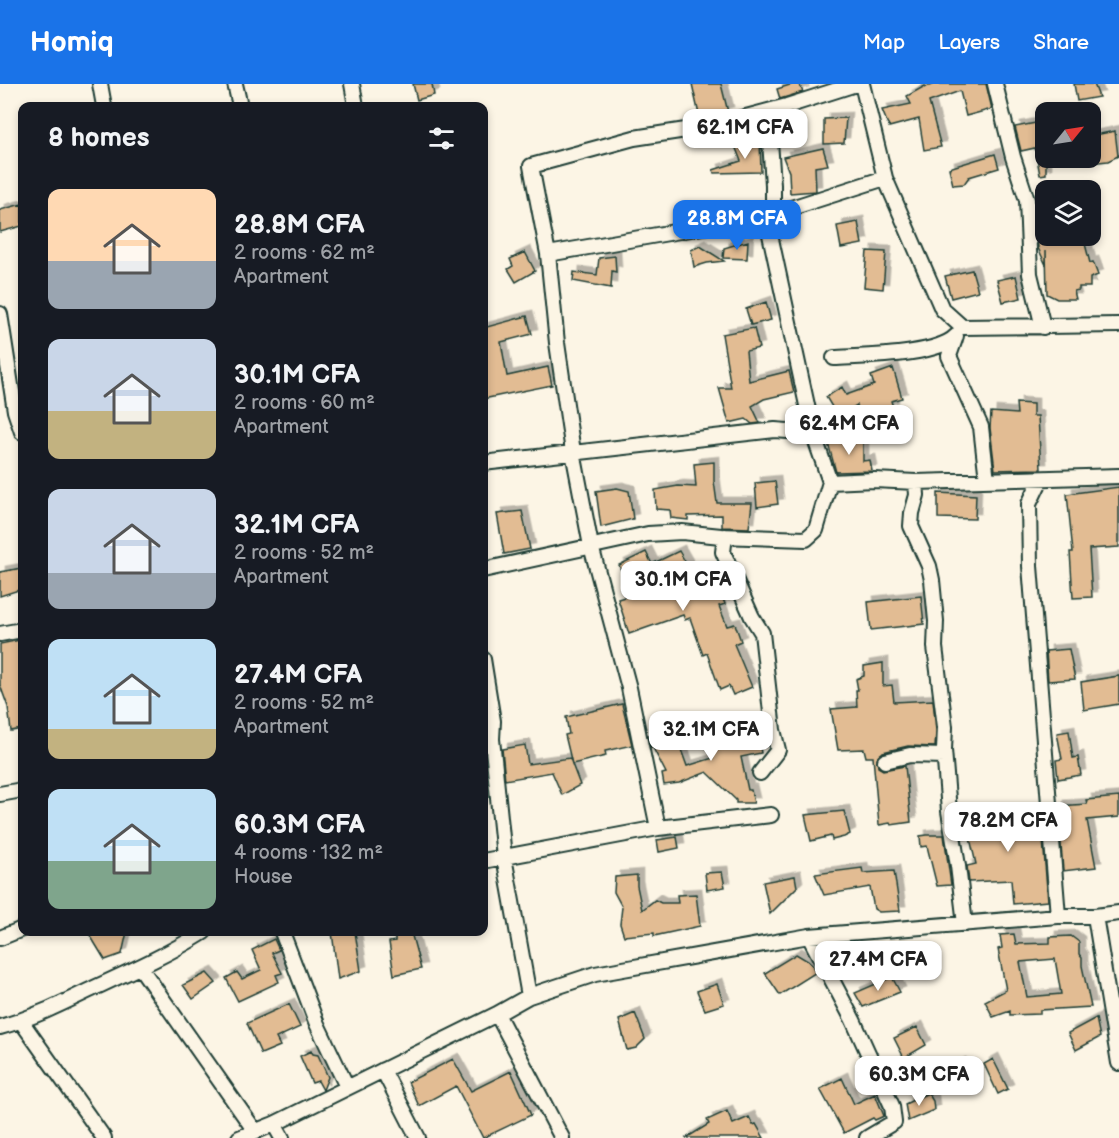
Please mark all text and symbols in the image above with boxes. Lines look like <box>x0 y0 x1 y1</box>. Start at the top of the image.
text: Homiq <box>30 26 114 59</box>
text: Map <box>863 30 905 55</box>
text: Layers <box>938 30 1000 55</box>
text: Share <box>1033 30 1089 55</box>
north arrow <box>1035 102 1101 168</box>
map controls <box>1035 102 1101 246</box>
pin: 62.1M CFA <box>676 109 814 160</box>
text: 62.1M CFA <box>697 116 793 140</box>
icon: filters <box>425 122 458 155</box>
text: 8 homes <box>48 123 150 154</box>
button: layers <box>1035 180 1101 246</box>
pin: 28.8M CFA <box>668 200 806 251</box>
text: 28.8M CFA <box>687 207 787 231</box>
text: 28.8M CFA <box>234 210 364 241</box>
icon: home <box>96 213 168 285</box>
text: 2 rooms · 62 m² <box>234 241 375 265</box>
text: Apartment <box>234 265 329 289</box>
text: 30.1M CFA <box>234 360 360 391</box>
icon: home <box>96 363 168 435</box>
text: 2 rooms · 60 m² <box>234 391 375 415</box>
pin: 62.4M CFA <box>780 405 918 456</box>
text: 62.4M CFA <box>799 412 899 436</box>
text: Apartment <box>234 415 329 439</box>
text: 32.1M CFA <box>234 510 359 541</box>
icon: home <box>96 513 168 585</box>
text: 2 rooms · 52 m² <box>234 541 374 565</box>
pin: 30.1M CFA <box>614 561 752 612</box>
text: Apartment <box>234 565 329 589</box>
text: 30.1M CFA <box>635 568 731 592</box>
text: 27.4M CFA <box>234 660 362 691</box>
icon: home <box>96 663 168 735</box>
text: 2 rooms · 52 m² <box>234 691 374 715</box>
pin: 32.1M CFA <box>642 711 780 762</box>
text: Apartment <box>234 715 329 739</box>
text: 32.1M CFA <box>663 718 759 742</box>
pin: 78.2M CFA <box>939 802 1077 853</box>
text: 78.2M CFA <box>958 809 1058 833</box>
text: 60.3M CFA <box>234 810 365 841</box>
icon: home <box>96 813 168 885</box>
text: 4 rooms · 132 m² <box>234 841 383 865</box>
text: House <box>234 865 293 889</box>
pin: 27.4M CFA <box>809 941 947 992</box>
text: 27.4M CFA <box>829 948 927 972</box>
pin: 60.3M CFA <box>850 1056 988 1107</box>
text: 60.3M CFA <box>869 1063 969 1087</box>

